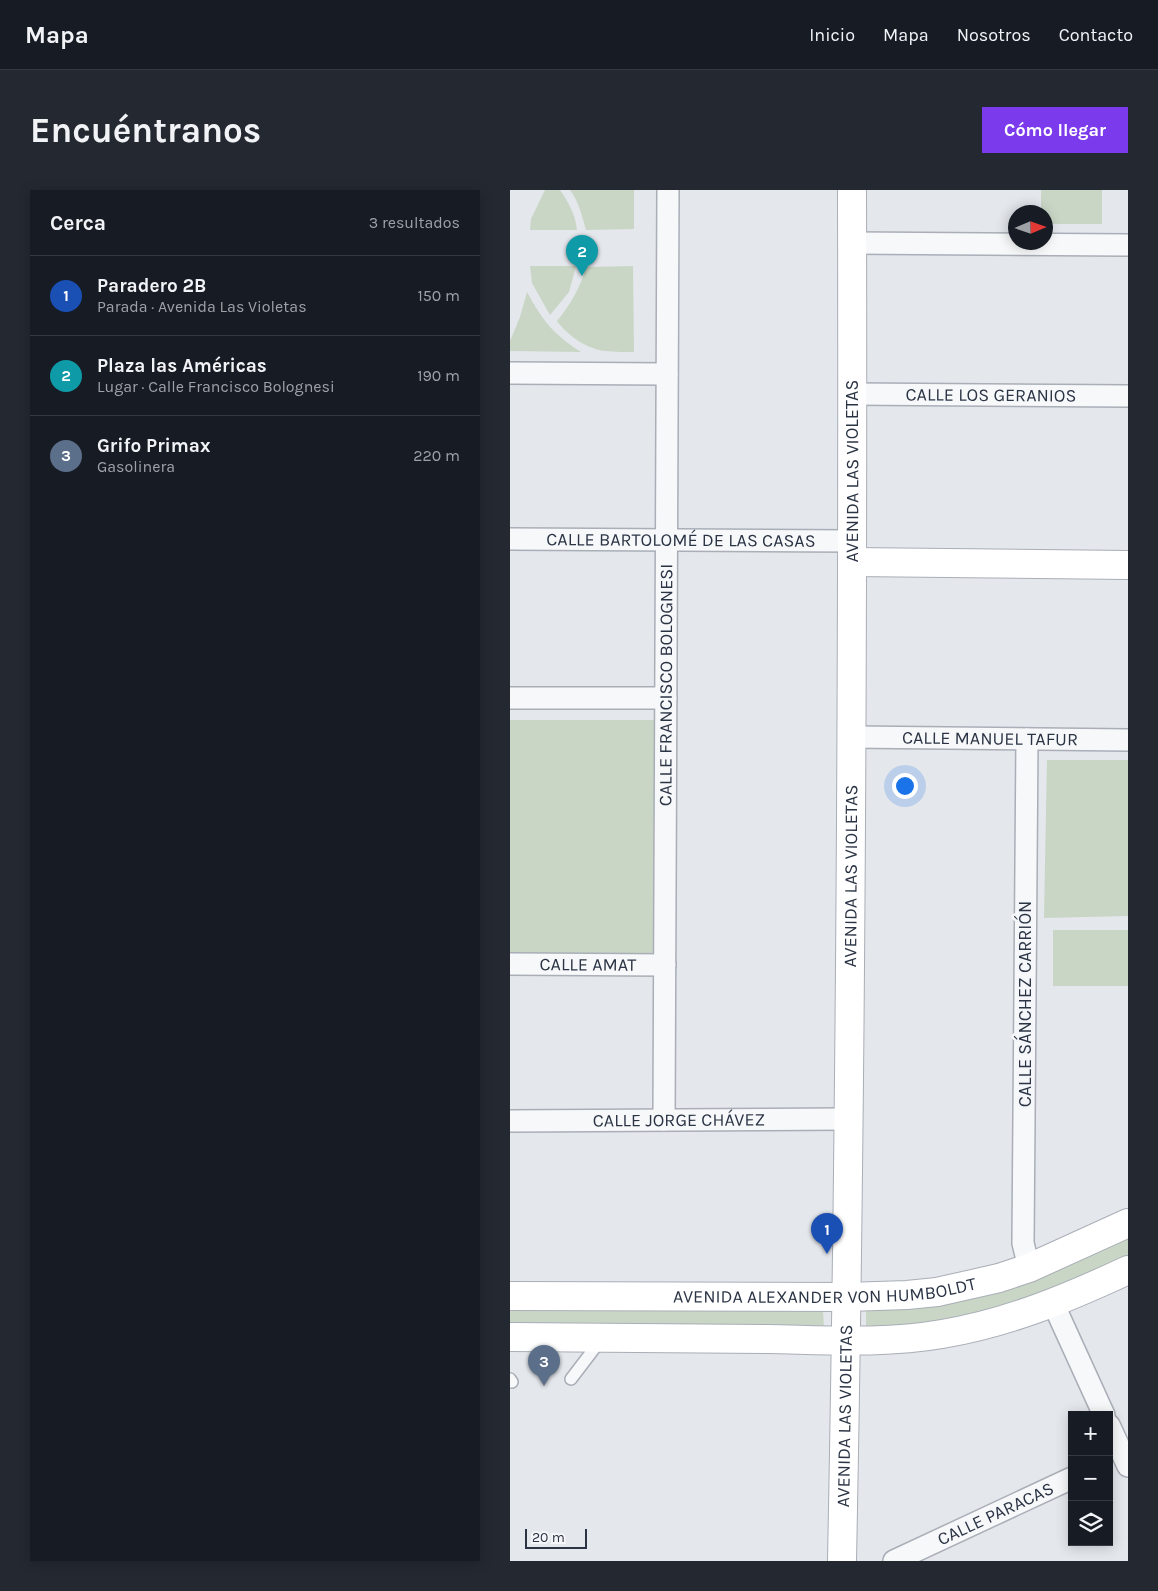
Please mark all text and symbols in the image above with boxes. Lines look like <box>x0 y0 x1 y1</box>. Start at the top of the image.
text: Mapa <box>25 21 89 49</box>
text: Inicio <box>809 24 855 46</box>
text: Mapa <box>883 24 929 46</box>
text: Nosotros <box>957 24 1031 46</box>
text: Contacto <box>1059 24 1133 46</box>
button: Cómo llegar <box>982 107 1128 153</box>
text: Encuéntranos <box>30 110 261 151</box>
north arrow <box>1008 205 1053 250</box>
text: Cerca <box>50 211 106 235</box>
text: 3 resultados <box>369 213 460 232</box>
pin: 2 <box>566 235 598 276</box>
text: Paradero 2B <box>97 275 206 297</box>
text: 1 <box>63 286 69 305</box>
text: 150 m <box>417 286 460 305</box>
text: Parada · Avenida Las Violetas <box>97 297 307 316</box>
text: Plaza las Américas <box>97 355 267 377</box>
text: 2 <box>61 366 71 385</box>
text: 190 m <box>417 366 460 385</box>
text: Lugar · Calle Francisco Bolognesi <box>97 377 335 396</box>
street label: AVENIDA LAS VIOLETAS <box>841 380 863 562</box>
street label: CALLE LOS GERANIOS <box>906 383 1076 407</box>
text: Grifo Primax <box>97 435 210 457</box>
text: 3 <box>61 446 71 465</box>
text: 220 m <box>413 446 460 465</box>
text: Gasolinera <box>97 457 175 476</box>
street label: CALLE BARTOLOMÉ DE LAS CASAS <box>546 528 816 552</box>
street label: CALLE FRANCISCO BOLOGNESI <box>654 564 677 806</box>
street label: CALLE MANUEL TAFUR <box>902 727 1078 750</box>
your location <box>892 773 918 799</box>
street label: AVENIDA LAS VIOLETAS <box>839 785 862 968</box>
street label: CALLE SÁNCHEZ CARRIÓN <box>1013 901 1036 1107</box>
street label: CALLE AMAT <box>539 953 636 976</box>
street label: CALLE JORGE CHÁVEZ <box>593 1108 765 1132</box>
pin: 1 <box>811 1213 843 1254</box>
street label: AVENIDA ALEXANDER VON HUMBOLDT <box>673 1273 978 1308</box>
street label: AVENIDA LAS VIOLETAS <box>832 1324 857 1508</box>
pin: 3 <box>528 1345 560 1386</box>
map controls <box>1068 1411 1113 1546</box>
button: + <box>1068 1411 1113 1456</box>
button: − <box>1068 1456 1113 1501</box>
street label: CALLE PARACAS <box>934 1477 1057 1550</box>
button: layers <box>1068 1501 1113 1546</box>
scale bar <box>525 1526 588 1549</box>
text: 20 m <box>532 1529 565 1546</box>

